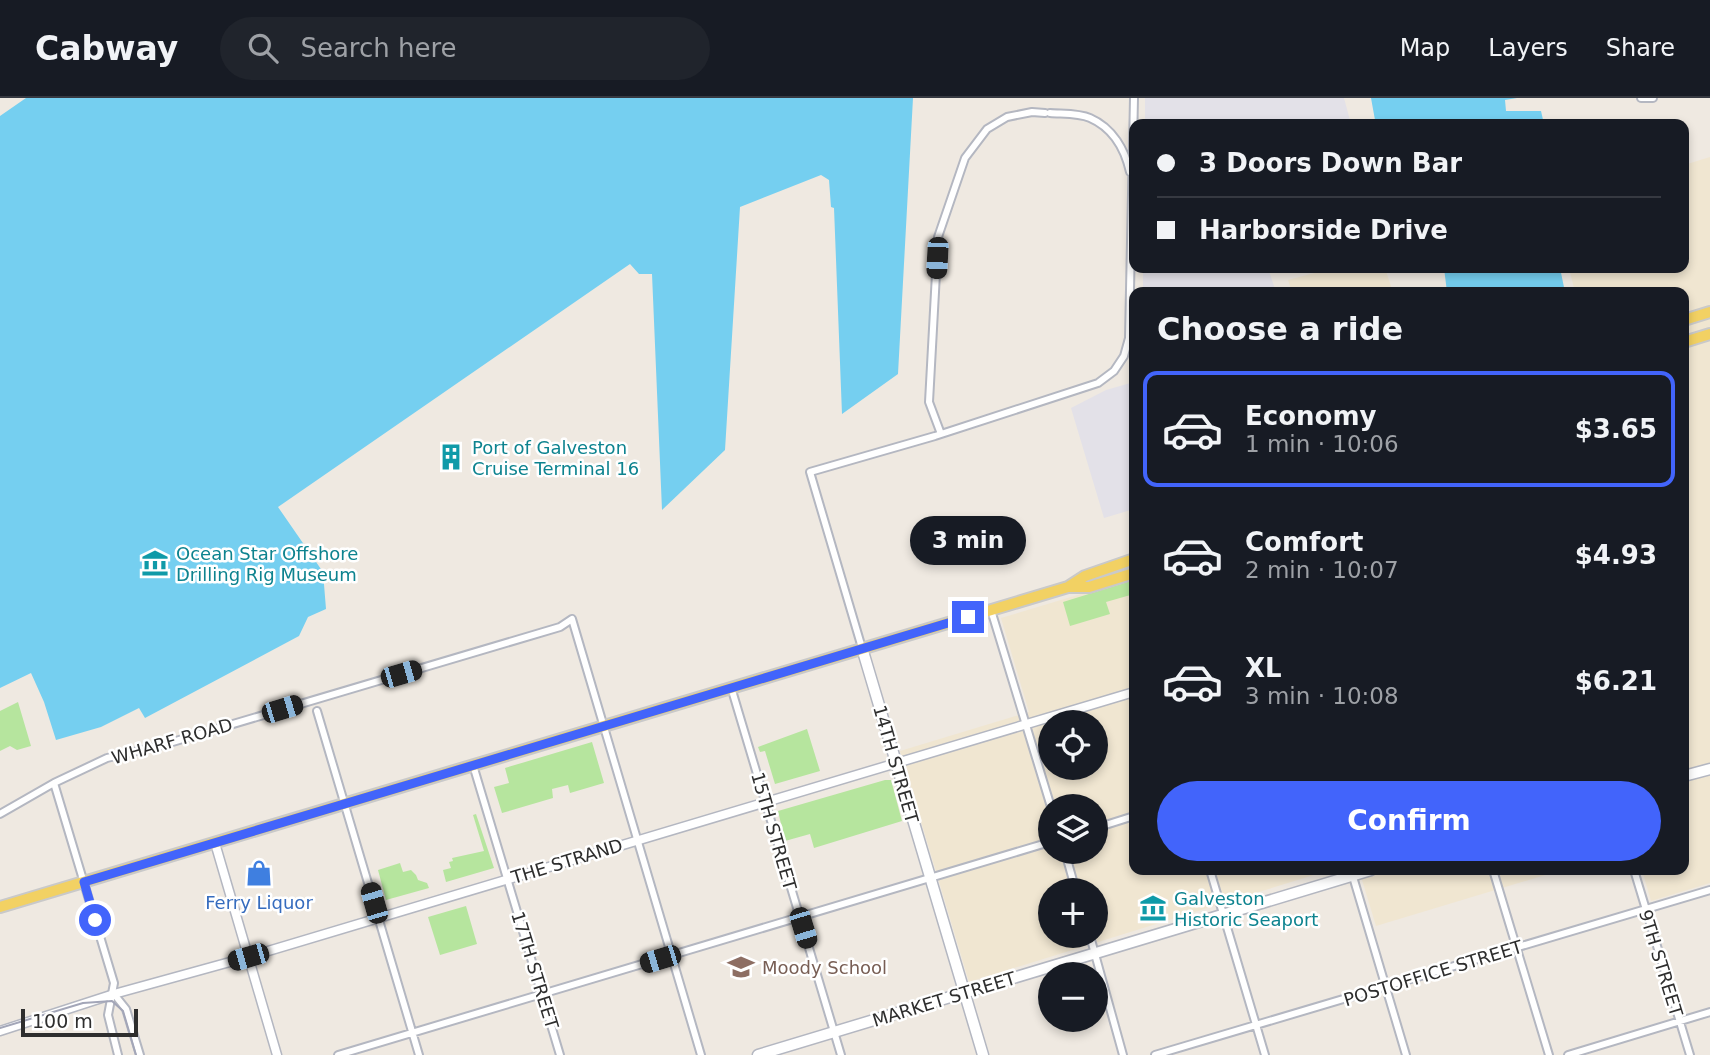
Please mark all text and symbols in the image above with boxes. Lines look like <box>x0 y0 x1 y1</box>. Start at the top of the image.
search box <box>220 17 710 80</box>
text: Cabway <box>35 29 178 68</box>
icon: search <box>244 29 282 67</box>
text: Search here <box>300 33 457 63</box>
text: Map <box>1400 34 1450 62</box>
text: Layers <box>1488 34 1568 62</box>
text: Share <box>1606 34 1675 62</box>
text: 3 Doors Down Bar <box>1199 148 1462 178</box>
text: Harborside Drive <box>1199 215 1448 245</box>
car <box>926 236 949 280</box>
text: Choose a ride <box>1157 310 1403 348</box>
icon: car <box>1161 398 1224 461</box>
text: Economy <box>1245 401 1376 431</box>
text: $3.65 <box>1575 414 1657 444</box>
text: 1 min · 10:06 <box>1245 431 1399 457</box>
place label: Port of Galveston Cruise Terminal 16 <box>472 437 639 479</box>
building icon: Port of Galveston Cruise Terminal 16 <box>436 442 466 472</box>
callout: 3 min <box>910 516 1026 564</box>
icon: car <box>1161 524 1224 587</box>
text: 3 min <box>932 527 1004 553</box>
text: Comfort <box>1245 527 1363 557</box>
text: $4.93 <box>1575 540 1657 570</box>
place label: Ocean Star Offshore Drilling Rig Museum <box>176 543 358 585</box>
museum icon: Ocean Star Offshore Drilling Rig Museum <box>140 548 170 578</box>
text: 2 min · 10:07 <box>1245 557 1399 583</box>
route end <box>952 601 984 633</box>
icon: car <box>1161 650 1224 713</box>
text: XL <box>1245 653 1282 683</box>
car <box>378 658 425 690</box>
text: $6.21 <box>1575 666 1657 696</box>
text: 3 min · 10:08 <box>1245 683 1399 709</box>
car <box>259 693 306 725</box>
street label: 14TH STREET <box>869 703 923 826</box>
map controls <box>1038 710 1108 1032</box>
button: locate <box>1038 710 1108 780</box>
street label: WHARF ROAD <box>109 714 235 768</box>
street label: 15TH STREET <box>747 770 801 893</box>
button: Confirm <box>1157 781 1661 861</box>
button: layers <box>1038 794 1108 864</box>
street label: THE STRAND <box>508 834 625 888</box>
shop icon: Ferry Liquor <box>244 858 274 888</box>
button: + <box>1038 878 1108 948</box>
car <box>359 880 390 926</box>
place label: Galveston Historic Seaport <box>1174 888 1318 930</box>
place label: Ferry Liquor <box>205 892 313 913</box>
museum icon: Galveston Historic Seaport <box>1138 893 1168 923</box>
route start <box>79 904 111 936</box>
car <box>787 905 820 951</box>
street label: 9TH STREET <box>1635 907 1687 1020</box>
street label: 17TH STREET <box>507 909 563 1032</box>
street label: POSTOFFICE STREET <box>1341 935 1526 1010</box>
car <box>225 941 272 973</box>
car <box>637 943 684 975</box>
school or university icon: Moody School <box>726 952 756 982</box>
place label: Moody School <box>762 957 887 978</box>
button: − <box>1038 962 1108 1032</box>
street label: MARKET STREET <box>870 967 1019 1031</box>
scale bar <box>21 1006 138 1038</box>
text: 100 m <box>32 1010 93 1032</box>

